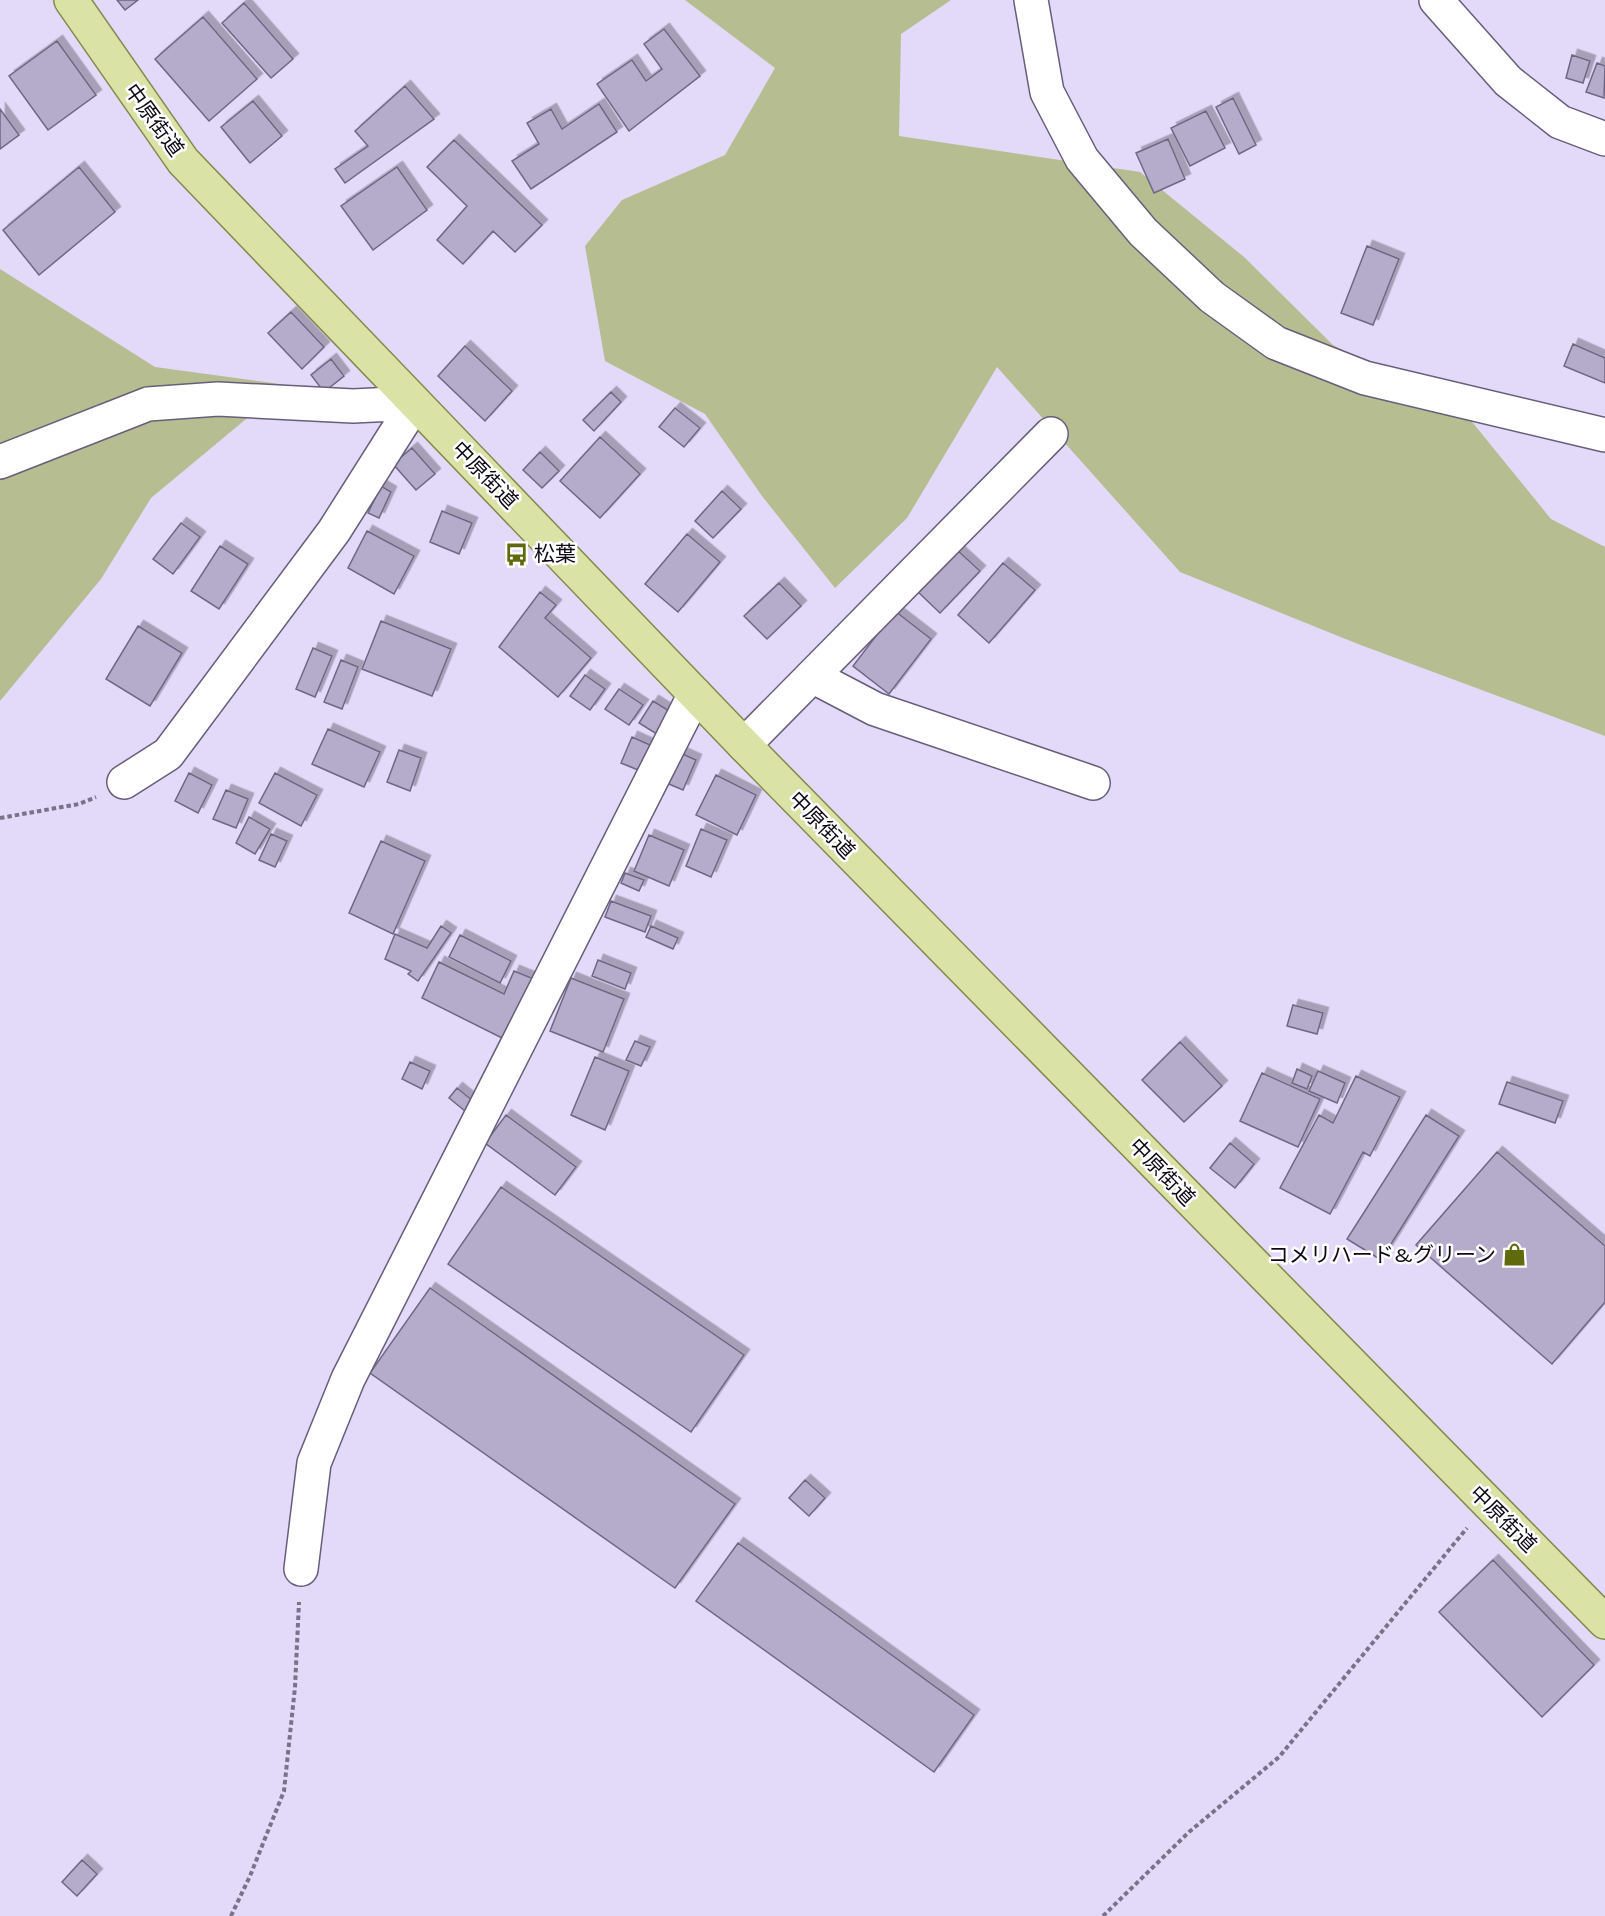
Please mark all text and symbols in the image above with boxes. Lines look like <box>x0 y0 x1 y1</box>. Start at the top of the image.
street label: 中原街道 <box>120 79 188 161</box>
street label: 中原街道 <box>447 436 523 514</box>
bus stop icon: 松葉 <box>503 541 529 567</box>
place label: 松葉 <box>534 542 576 566</box>
street label: 中原街道 <box>784 786 860 864</box>
street label: 中原街道 <box>1124 1133 1200 1211</box>
shop icon: コメリハード&グリーン <box>1501 1242 1527 1268</box>
place label: コメリハード&グリーン <box>1268 1243 1496 1267</box>
street label: 中原街道 <box>1465 1481 1541 1557</box>

